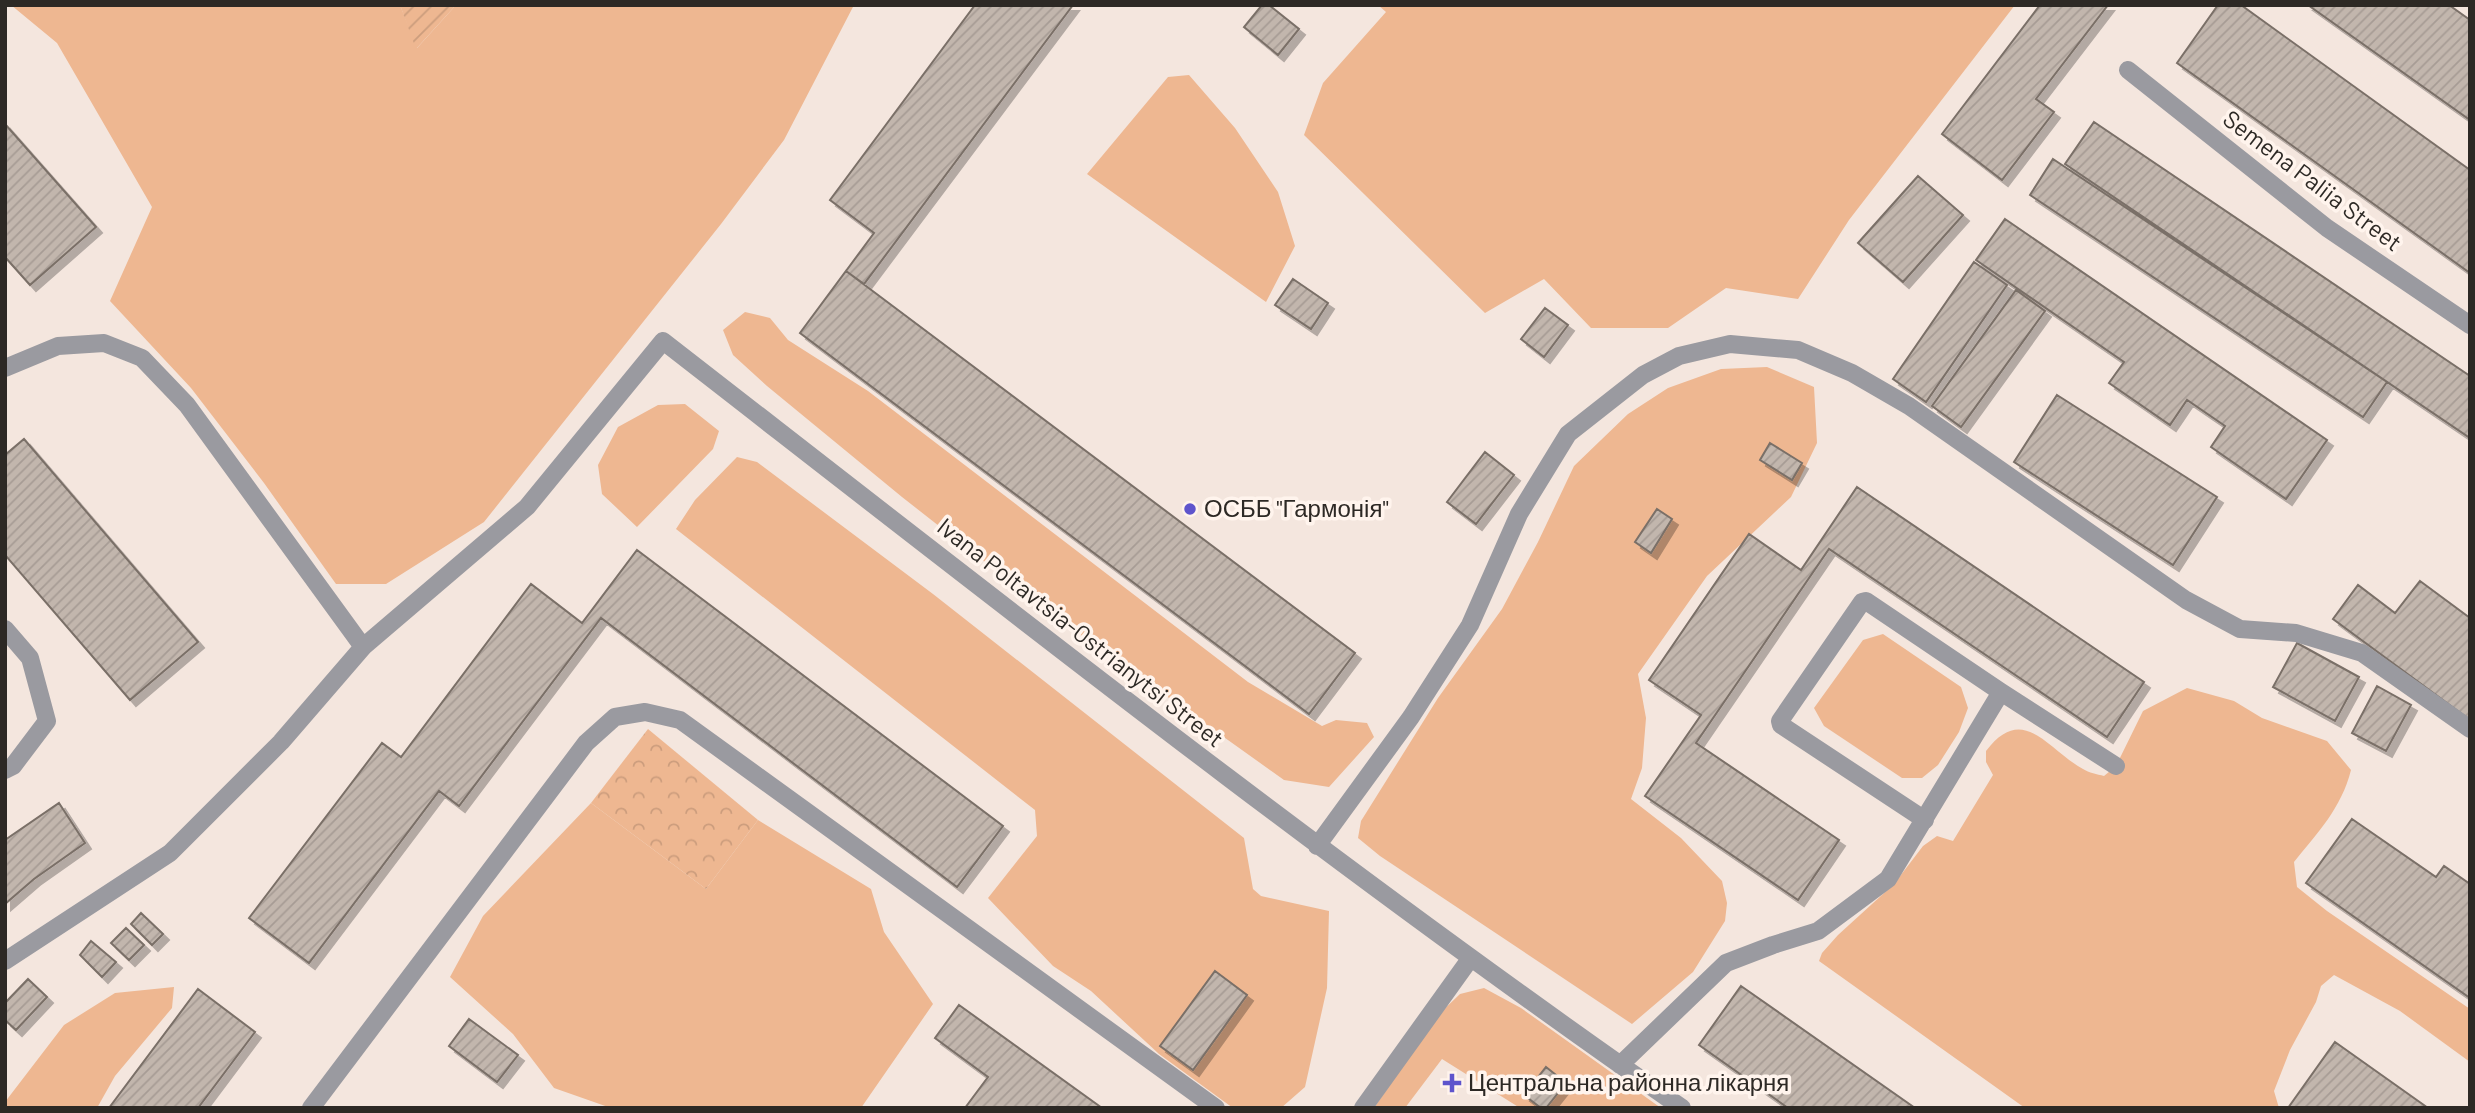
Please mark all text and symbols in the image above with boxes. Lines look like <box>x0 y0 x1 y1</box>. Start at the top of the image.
street label: Semena Paliia Street <box>2218 103 2408 256</box>
place label: ОСББ "Гармонія" <box>1204 493 1389 522</box>
marker: ОСББ "Гармонія" <box>1182 501 1198 517</box>
street label: Ivana Poltavtsia-Ostrianytsi Street <box>932 511 1230 753</box>
place label: Центральна районна лікарня <box>1468 1067 1789 1096</box>
marker: Центральна районна лікарня <box>1442 1073 1462 1093</box>

